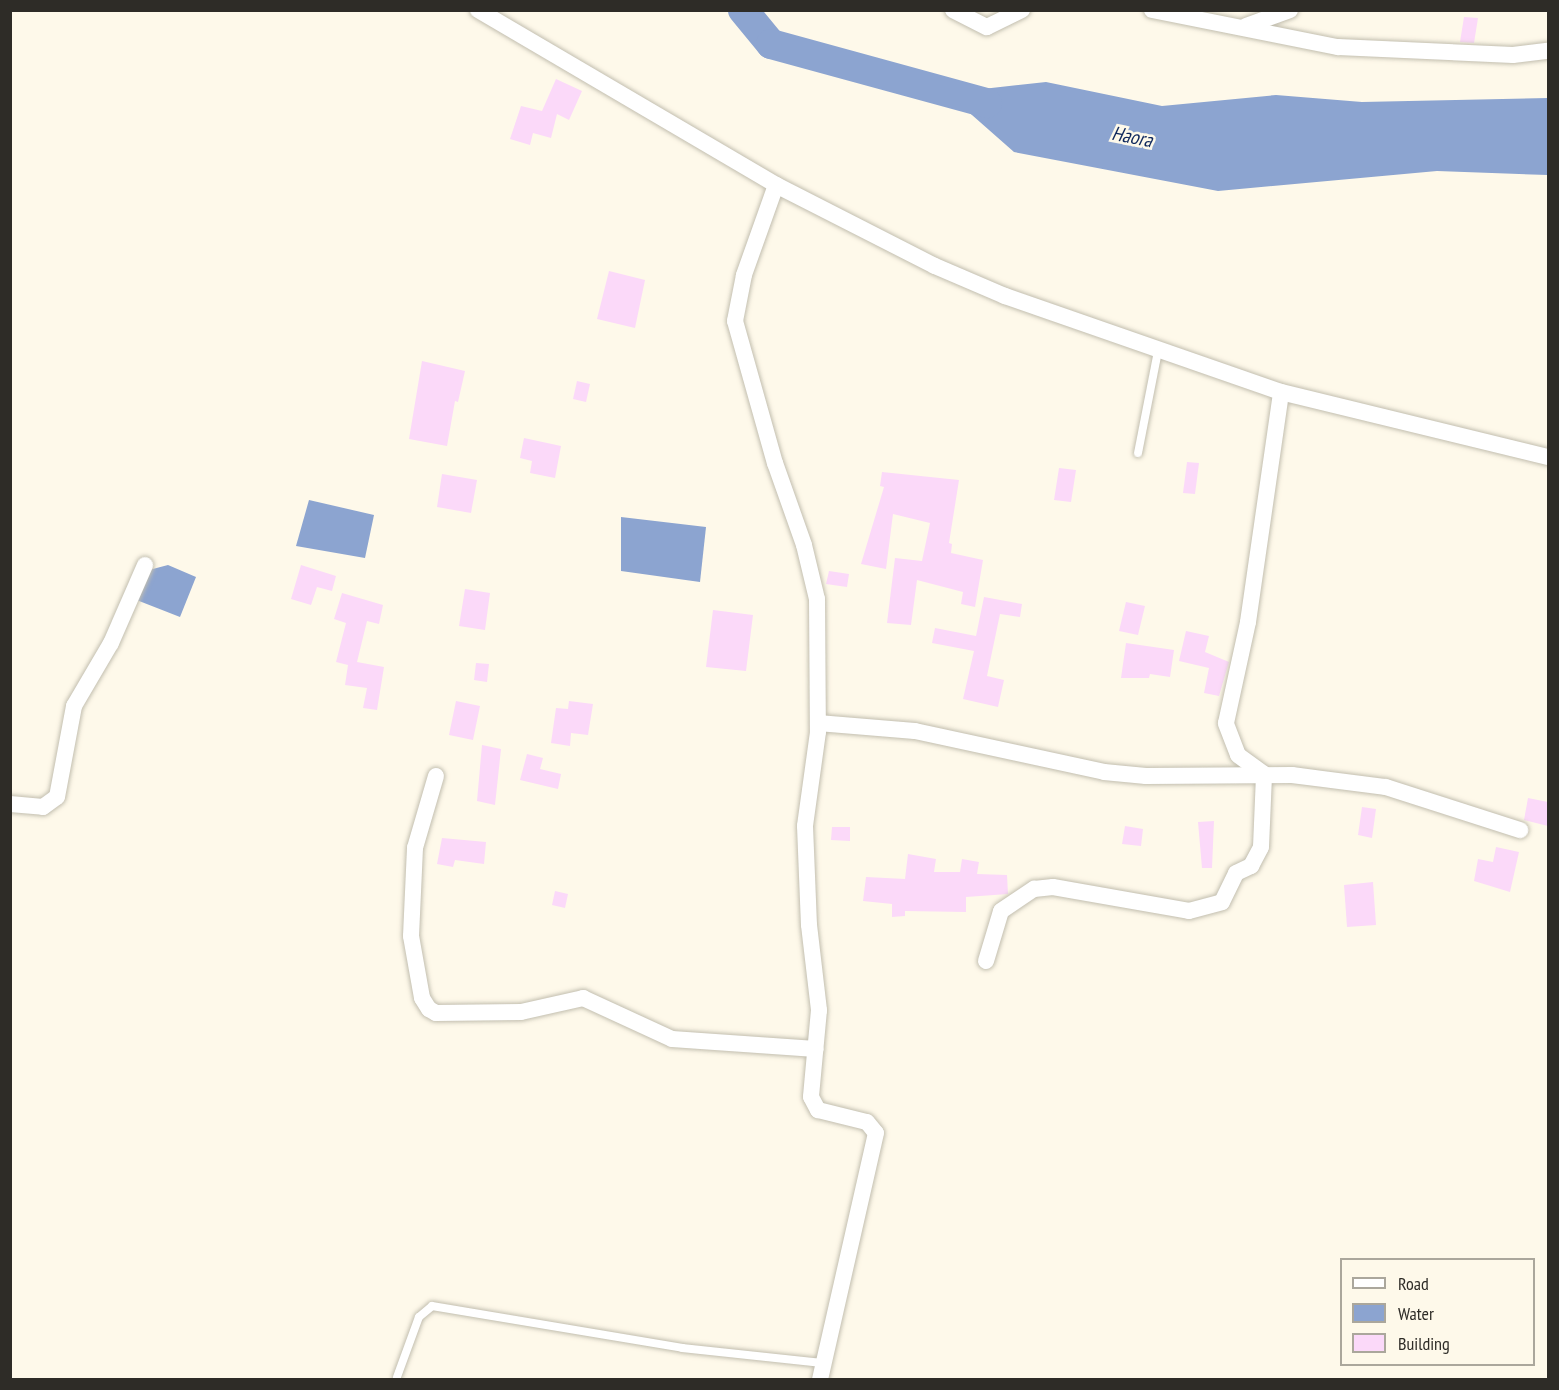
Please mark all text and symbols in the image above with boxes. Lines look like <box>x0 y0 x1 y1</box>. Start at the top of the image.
water label: Haora <box>1110 121 1154 153</box>
legend <box>1340 1258 1535 1366</box>
text: Road <box>1398 1272 1429 1295</box>
text: Water <box>1398 1302 1434 1325</box>
text: Building <box>1398 1332 1450 1355</box>

